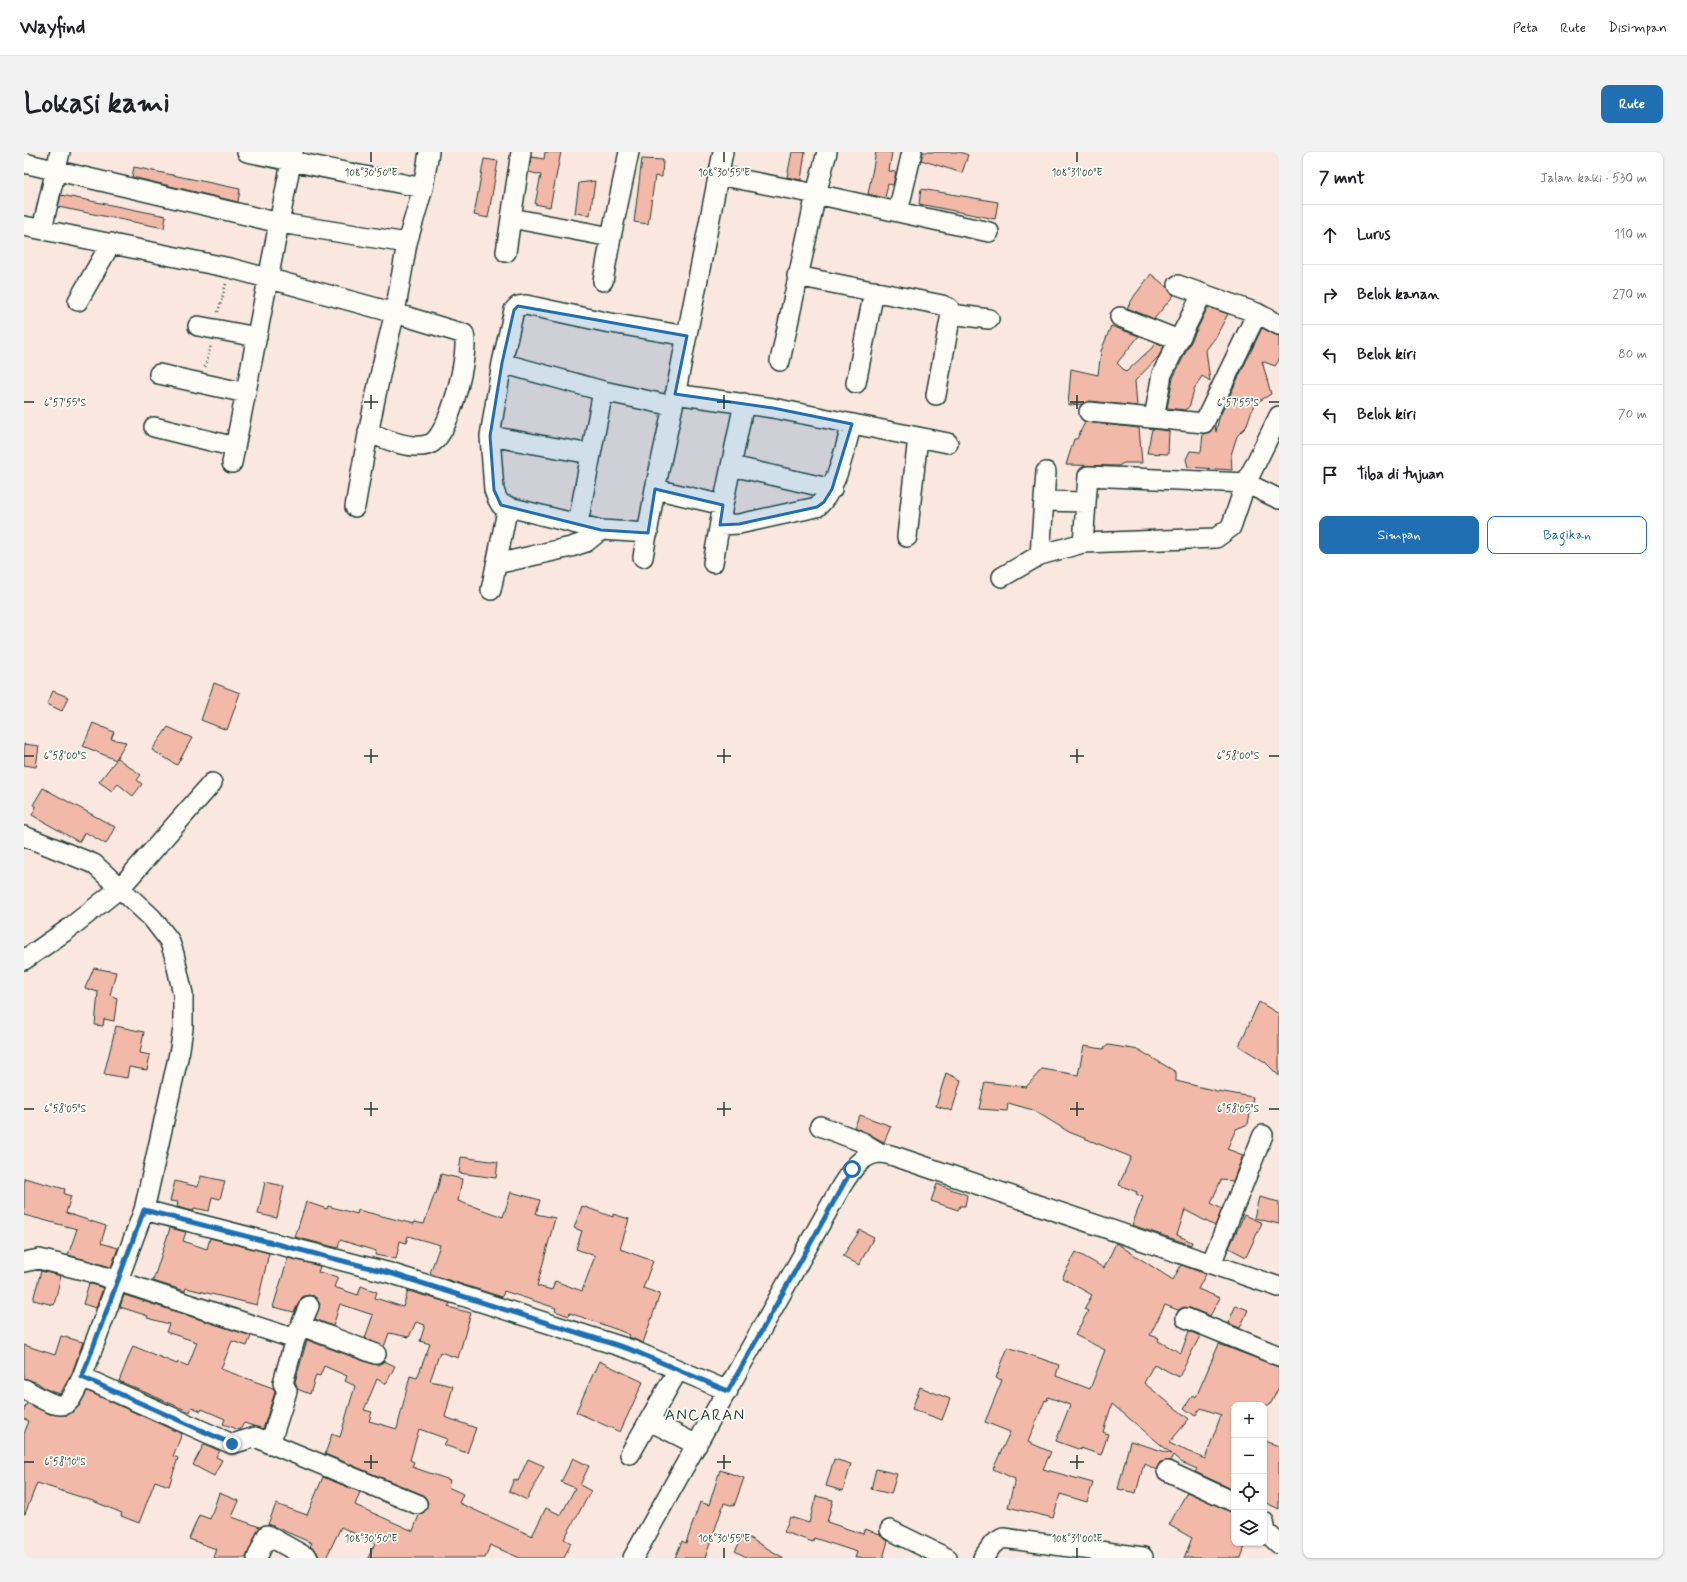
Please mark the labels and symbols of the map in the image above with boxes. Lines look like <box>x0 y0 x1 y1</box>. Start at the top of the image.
text: 108°30'50"E <box>345 166 397 180</box>
text: 108°30'55"E <box>698 166 750 180</box>
text: 108°31'00"E <box>1052 166 1103 180</box>
text: 6°57'55"S <box>44 396 87 410</box>
text: 6°57'55"S <box>1217 396 1260 410</box>
text: 6°58'00"S <box>44 749 87 763</box>
text: 6°58'00"S <box>1217 749 1260 763</box>
text: 6°58'05"S <box>44 1102 87 1116</box>
text: 6°58'05"S <box>1217 1102 1260 1116</box>
route start <box>843 1160 861 1178</box>
district label: ANCARAN <box>665 1405 745 1426</box>
route end <box>223 1435 241 1453</box>
text: 6°58'10"S <box>44 1455 86 1469</box>
text: 108°30'50"E <box>345 1532 397 1546</box>
text: 108°30'55"E <box>698 1532 750 1546</box>
text: 108°31'00"E <box>1052 1532 1103 1546</box>

